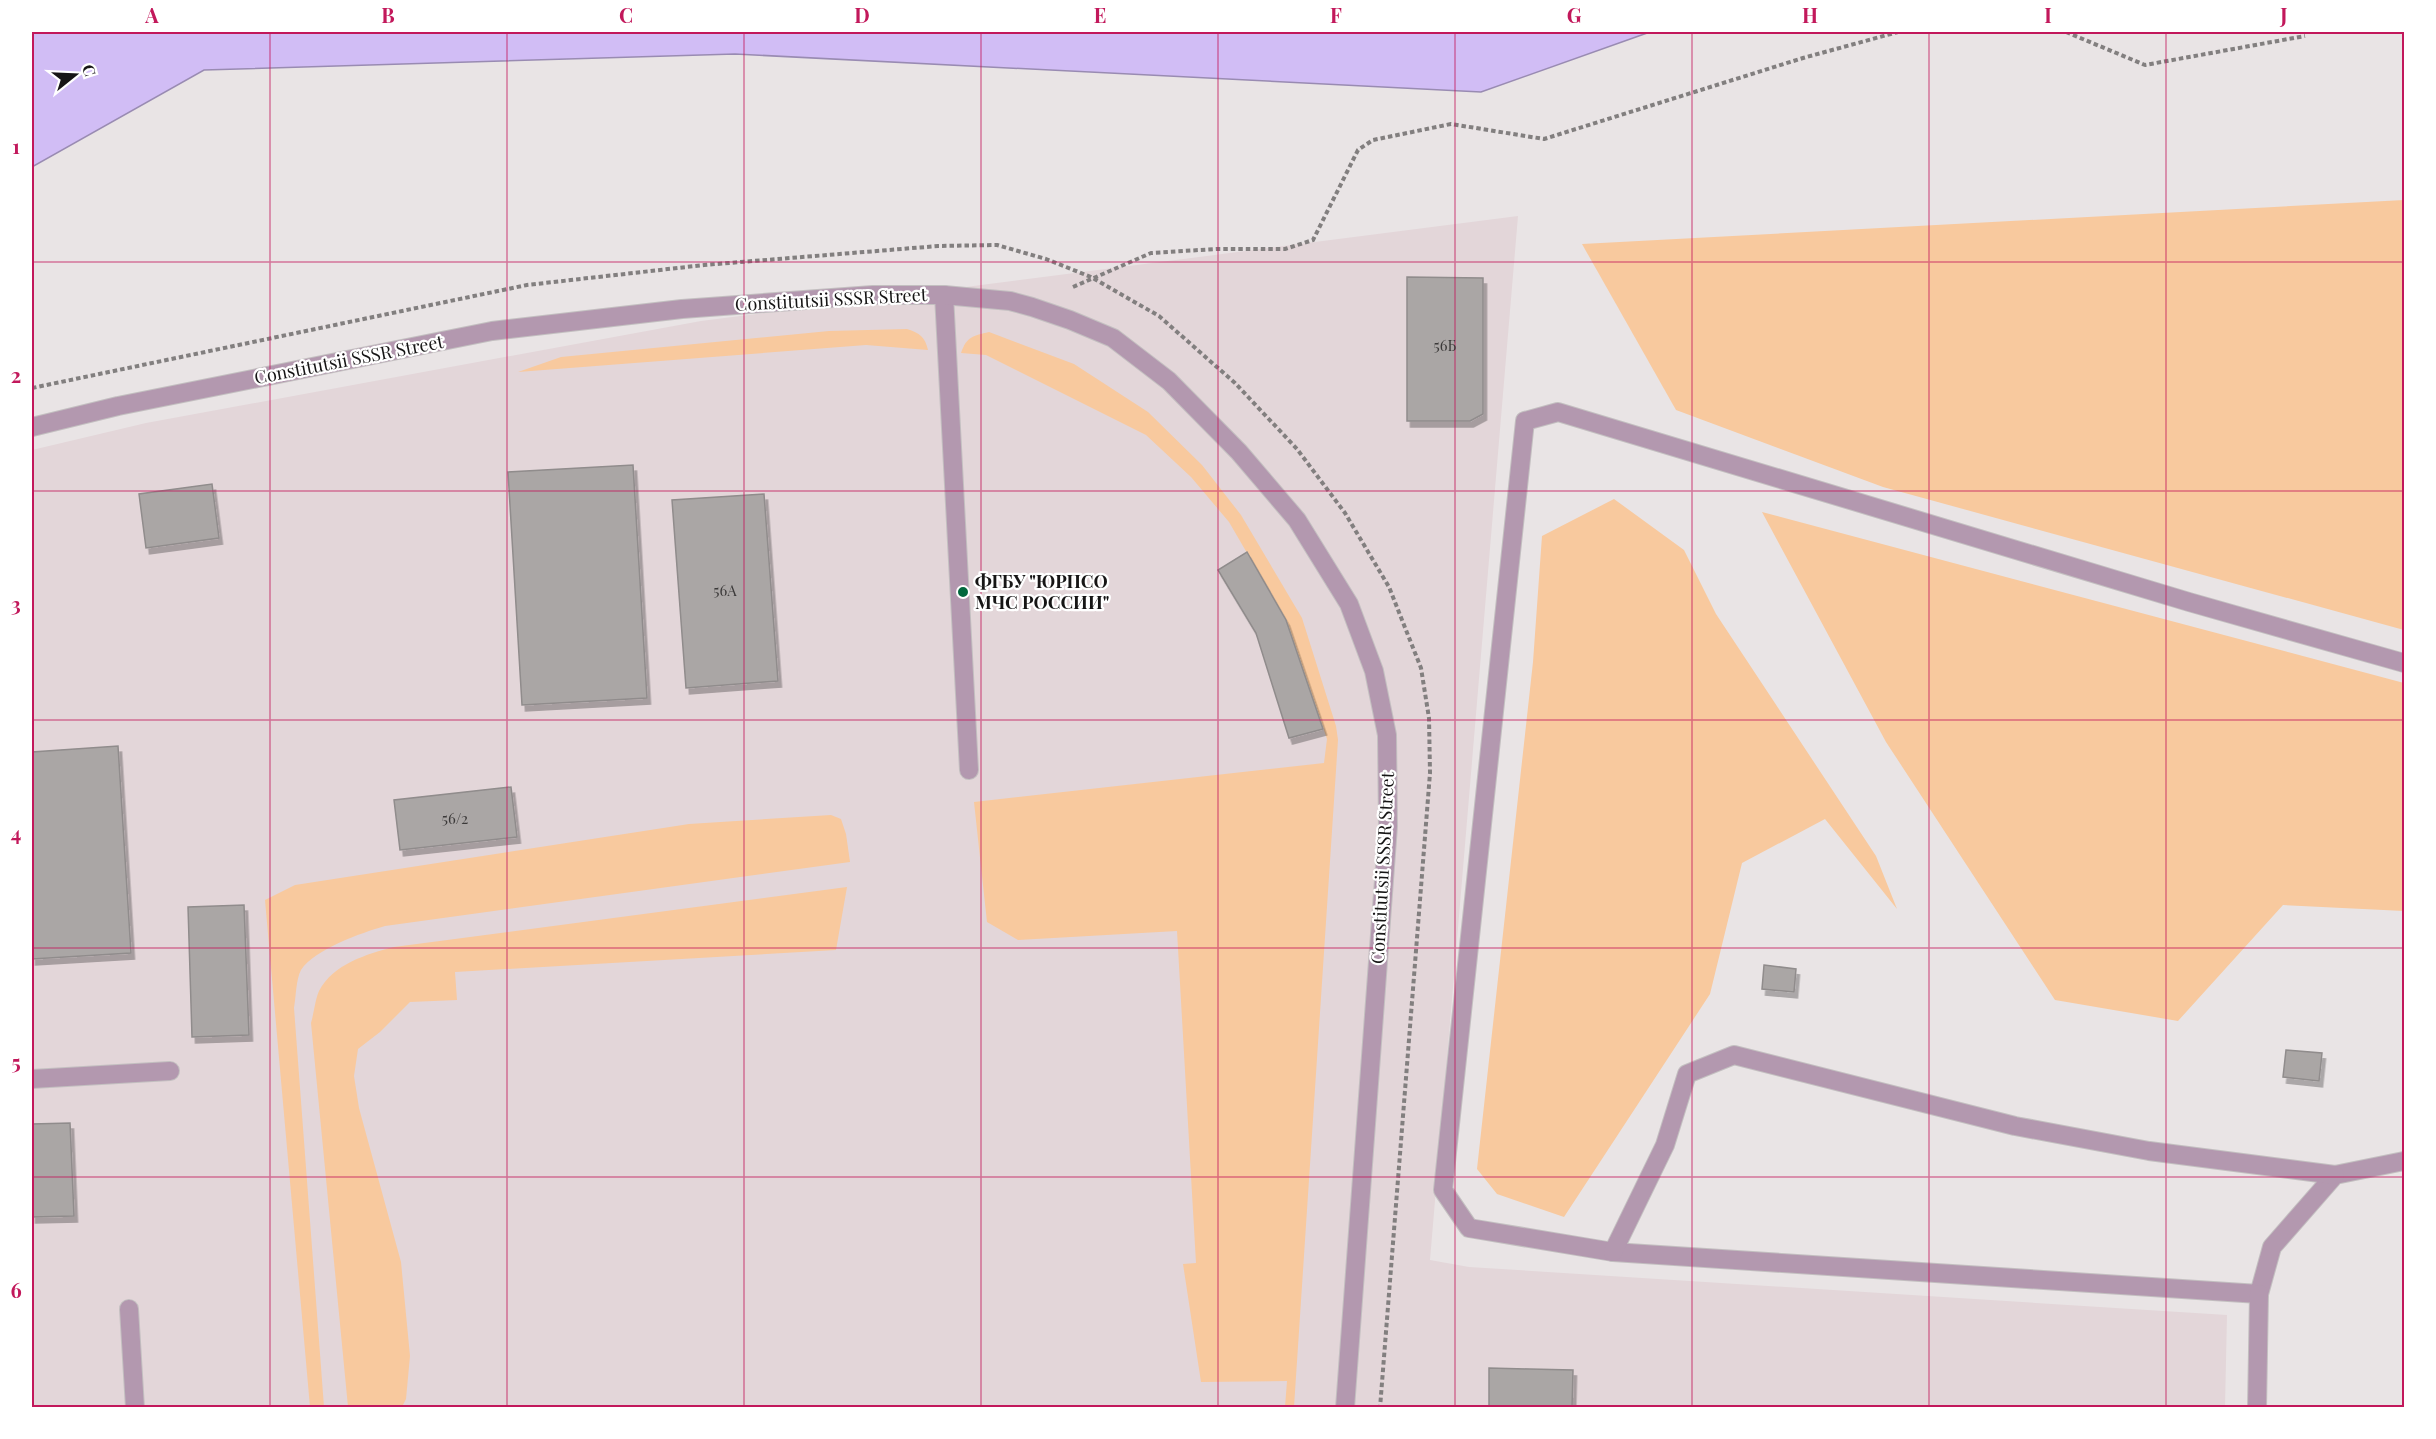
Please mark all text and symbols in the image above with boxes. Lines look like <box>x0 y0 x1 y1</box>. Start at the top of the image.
text: A <box>144 1 159 28</box>
text: B <box>381 1 395 28</box>
text: C <box>619 1 633 28</box>
text: D <box>854 1 870 28</box>
text: E <box>1094 1 1106 28</box>
text: F <box>1330 1 1342 28</box>
text: G <box>1567 1 1582 28</box>
text: H <box>1802 1 1818 28</box>
text: I <box>2044 1 2052 28</box>
text: J <box>2279 1 2288 28</box>
north arrow <box>45 45 105 105</box>
text: С <box>78 62 101 79</box>
text: 1 <box>12 132 20 159</box>
street label: Constitutsii SSSR Street <box>734 282 928 316</box>
street label: Constitutsii SSSR Street <box>252 329 446 389</box>
house number: 56Б <box>1434 335 1457 355</box>
text: 2 <box>11 361 21 388</box>
place label: ФГБУ "ЮРПСО МЧС РОССИИ" <box>975 569 1109 614</box>
house number: 56А <box>713 580 737 600</box>
marker: ФГБУ "ЮРПСО МЧС РОССИИ" <box>956 585 970 599</box>
text: 3 <box>11 590 21 617</box>
street label: Constitutsii SSSR Street <box>1365 771 1399 965</box>
house number: 56/2 <box>442 808 468 828</box>
text: 4 <box>11 819 21 846</box>
text: 5 <box>11 1048 21 1075</box>
text: 6 <box>10 1276 22 1303</box>

